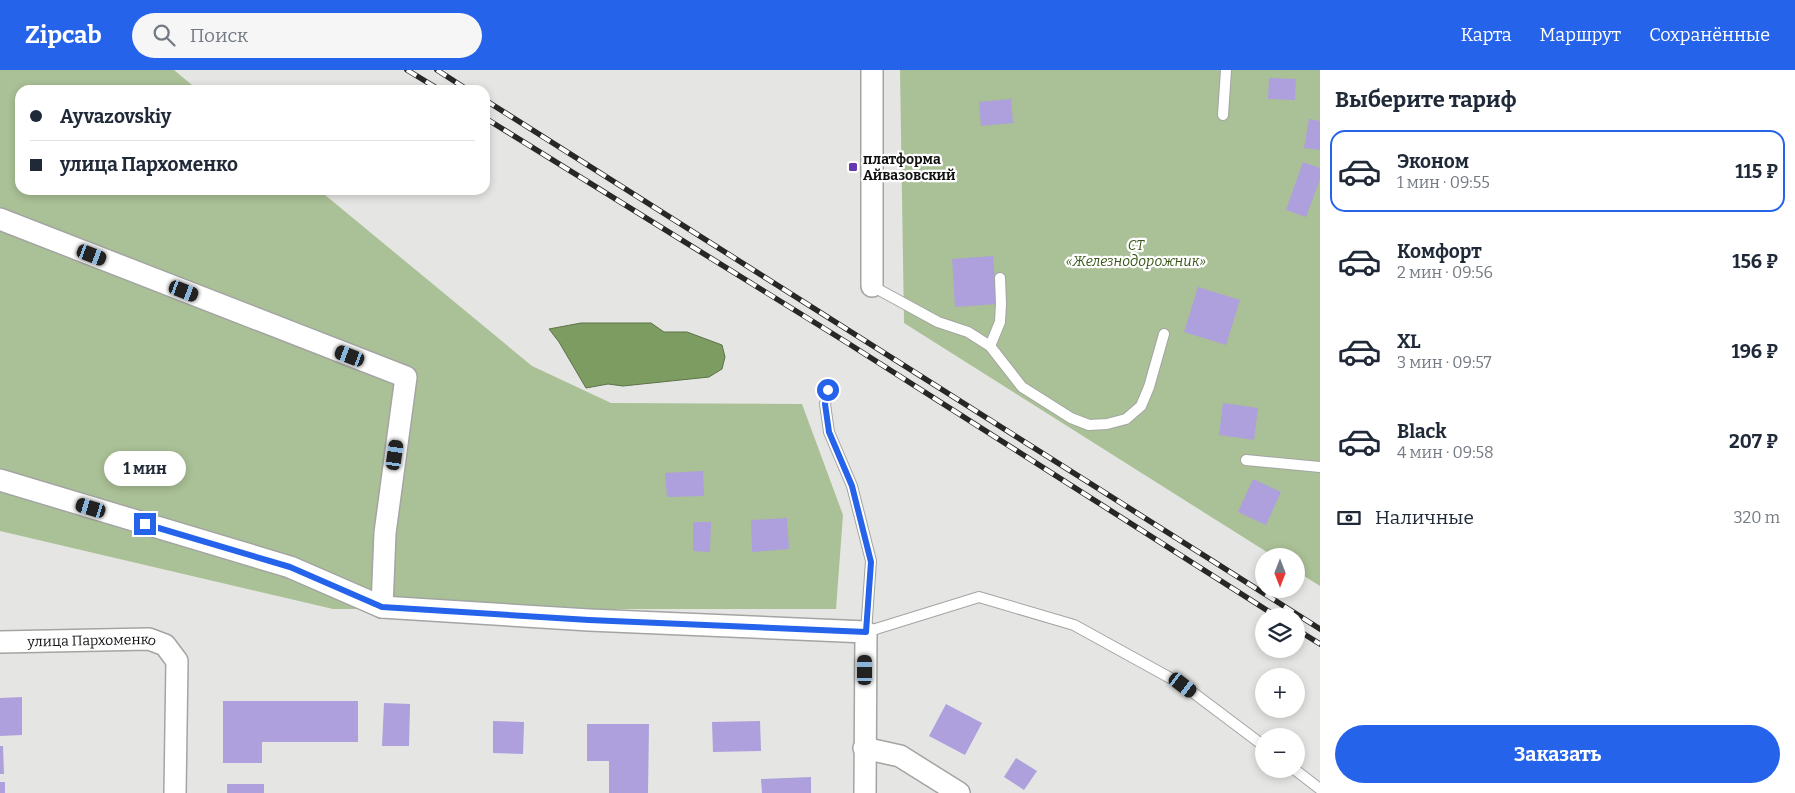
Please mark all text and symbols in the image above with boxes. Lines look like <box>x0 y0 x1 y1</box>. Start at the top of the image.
search box <box>132 13 482 58</box>
text: Zipcab <box>25 21 102 49</box>
icon: search <box>150 21 178 49</box>
text: Поиск <box>190 24 248 47</box>
text: Карта <box>1461 24 1512 46</box>
text: Маршрут <box>1540 24 1621 46</box>
text: Сохранённые <box>1649 24 1770 46</box>
text: Выберите тариф <box>1335 86 1516 113</box>
text: Ayvazovskiy <box>60 105 171 128</box>
icon: car <box>1337 149 1382 194</box>
text: Эконом <box>1397 150 1469 173</box>
place label: платформа Айвазовский <box>863 151 956 184</box>
text: улица Пархоменко <box>60 153 238 176</box>
text: 115 ₽ <box>1735 160 1778 183</box>
marker: платформа Айвазовский <box>847 161 859 173</box>
text: 1 мин · 09:55 <box>1397 173 1490 192</box>
park label: СТ «Железнодорожник» <box>1066 237 1206 270</box>
icon: car <box>1337 239 1382 284</box>
text: Комфорт <box>1397 240 1482 263</box>
car <box>75 243 108 267</box>
text: 156 ₽ <box>1732 250 1778 273</box>
text: 2 мин · 09:56 <box>1397 263 1493 282</box>
car <box>167 279 200 303</box>
icon: car <box>1337 329 1382 374</box>
text: XL <box>1397 330 1421 353</box>
text: 196 ₽ <box>1731 340 1778 363</box>
car <box>333 344 366 368</box>
text: 3 мин · 09:57 <box>1397 353 1492 372</box>
route start <box>817 379 839 401</box>
icon: car <box>1337 419 1382 464</box>
text: Black <box>1397 420 1447 443</box>
text: 207 ₽ <box>1729 430 1778 453</box>
car <box>385 439 404 471</box>
text: 4 мин · 09:58 <box>1397 443 1494 462</box>
callout: 1 мин <box>104 452 186 486</box>
text: 1 мин <box>123 459 167 478</box>
car <box>74 496 107 520</box>
icon: cash <box>1335 504 1363 532</box>
text: Наличные <box>1375 506 1474 529</box>
text: 320 m <box>1733 508 1780 527</box>
route end <box>134 513 156 535</box>
north arrow <box>1255 548 1305 598</box>
map controls <box>1255 548 1305 778</box>
button: layers <box>1255 608 1305 658</box>
street label: улица Пархоменко <box>26 631 159 650</box>
car <box>857 655 872 685</box>
button: + <box>1255 668 1305 718</box>
car <box>1166 670 1199 700</box>
button: Заказать <box>1335 725 1780 783</box>
button: − <box>1255 728 1305 778</box>

